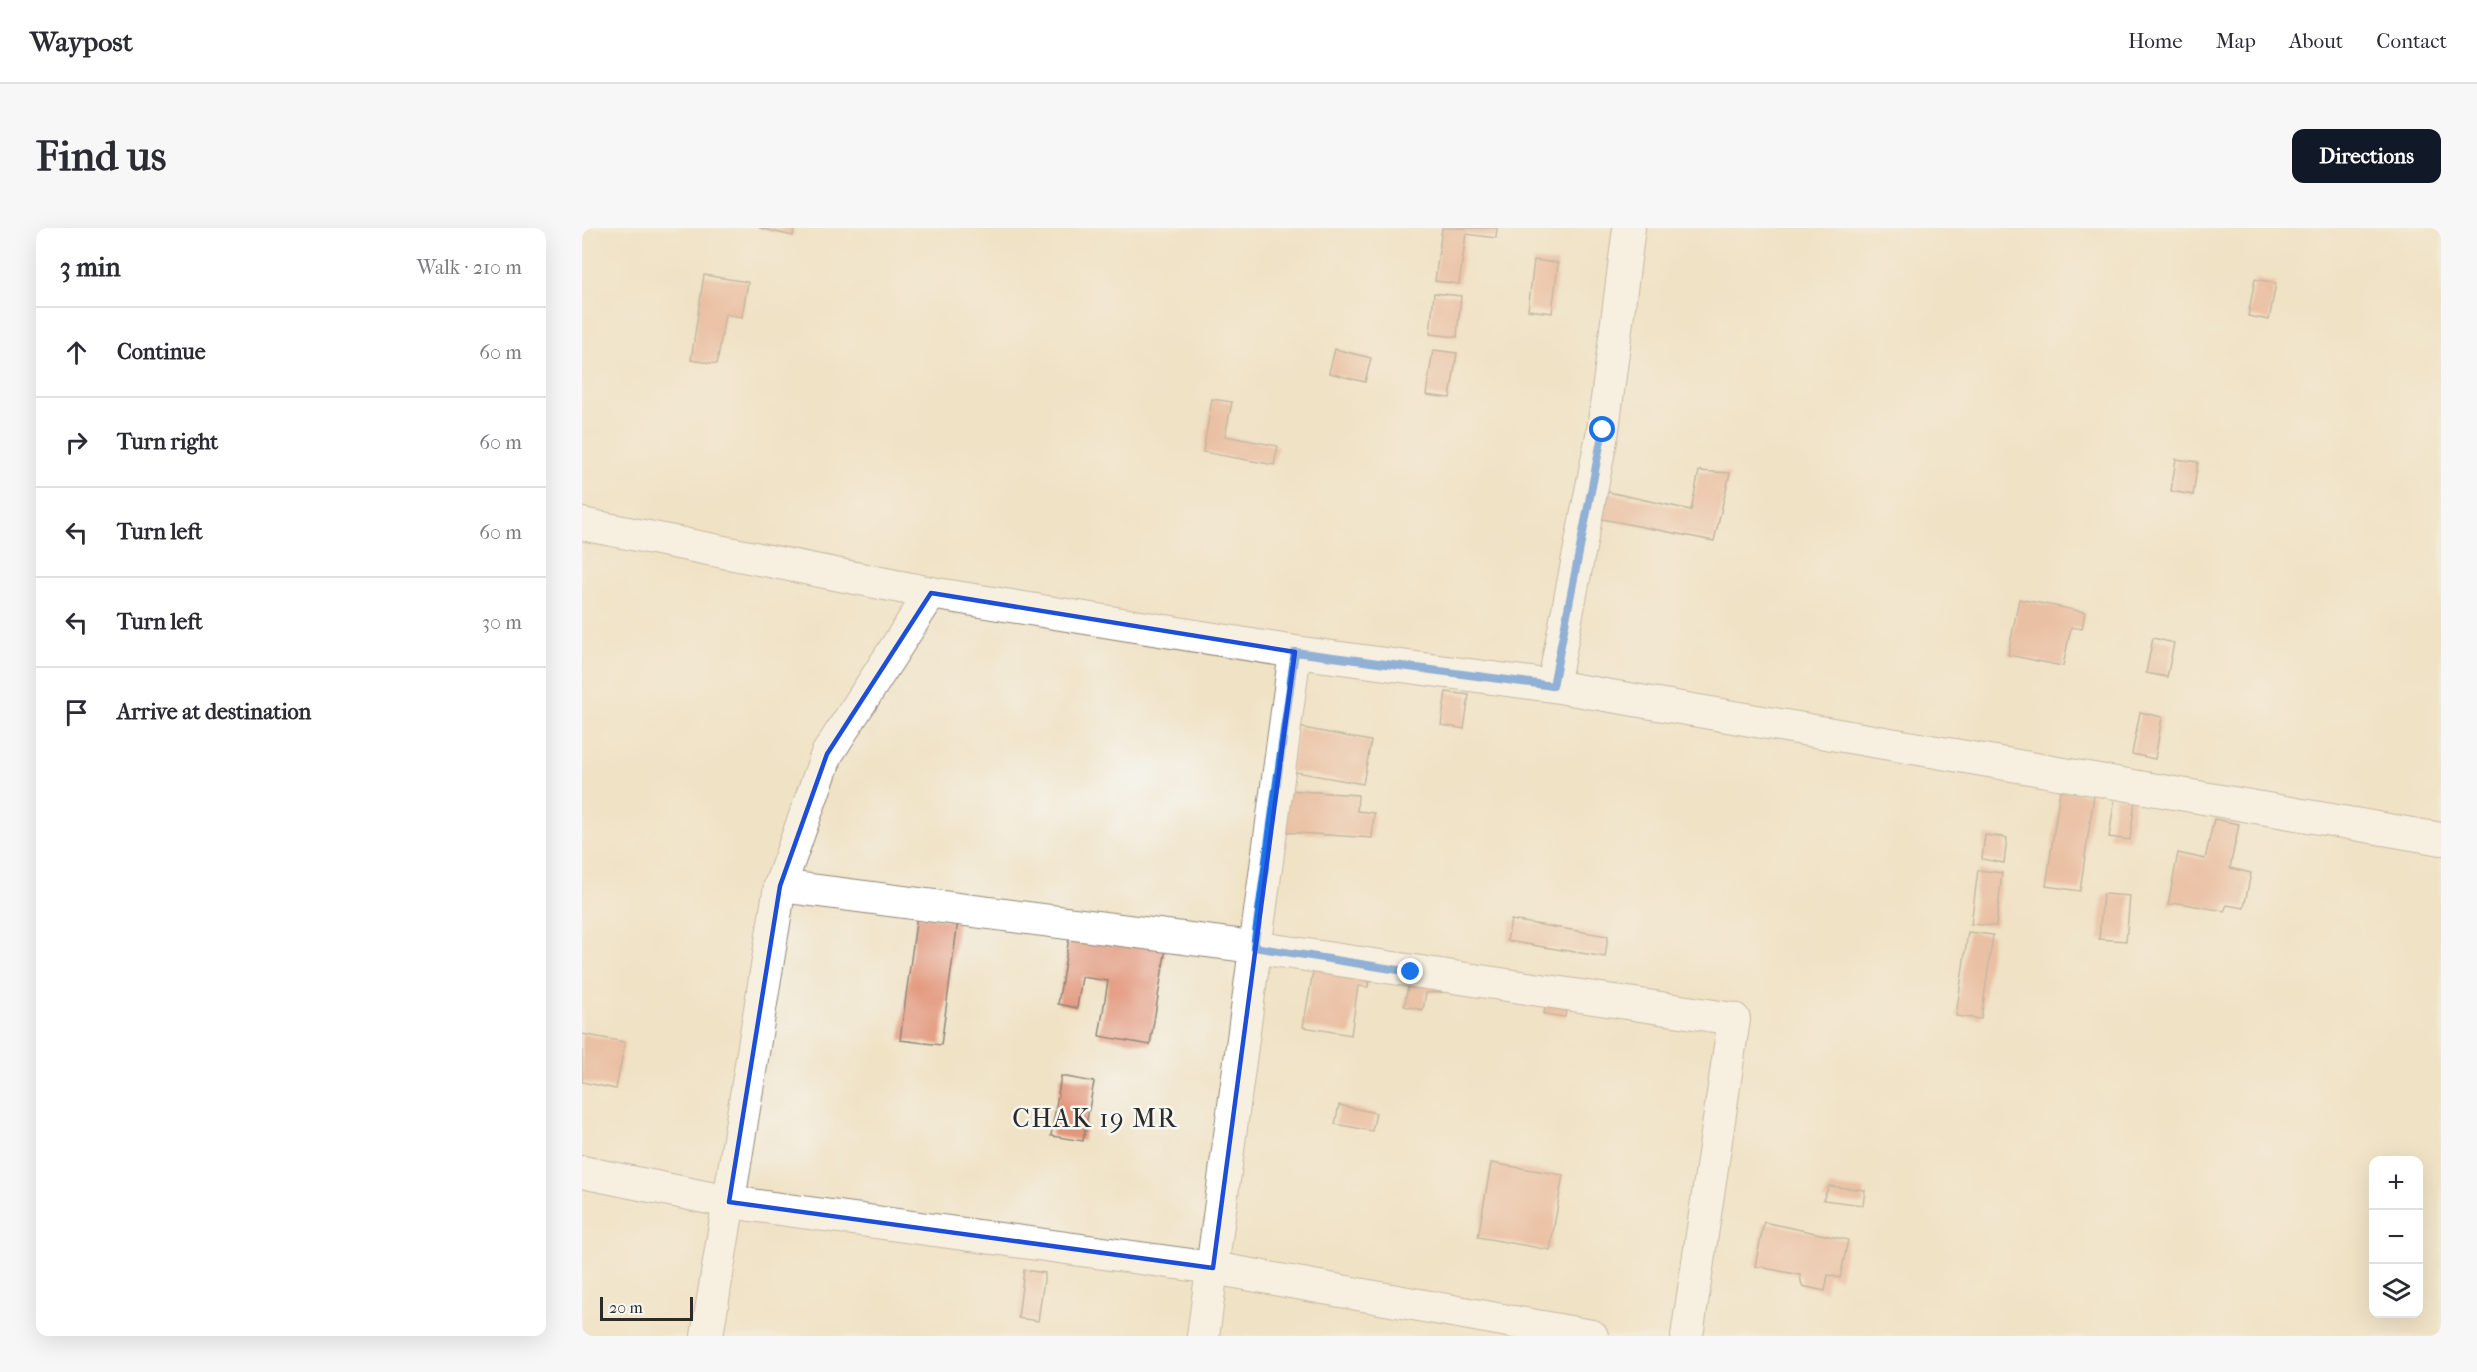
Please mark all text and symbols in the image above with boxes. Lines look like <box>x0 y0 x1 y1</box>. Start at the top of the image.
text: Waypost <box>30 25 133 58</box>
text: Home <box>2128 29 2183 53</box>
text: Map <box>2216 29 2256 53</box>
text: About <box>2289 29 2343 53</box>
text: Contact <box>2376 29 2447 53</box>
button: Directions <box>2292 129 2441 183</box>
text: Find us <box>36 132 166 181</box>
text: 3 min <box>60 252 121 283</box>
text: Walk · 210 m <box>417 256 522 279</box>
icon: ahead <box>60 336 93 369</box>
text: Continue <box>117 339 206 365</box>
text: 60 m <box>479 341 522 364</box>
route start <box>1589 416 1615 442</box>
icon: right <box>60 426 93 459</box>
text: Turn right <box>117 429 218 455</box>
text: 60 m <box>479 431 522 454</box>
icon: left <box>60 516 93 549</box>
text: Turn left <box>117 519 203 545</box>
text: 60 m <box>479 521 522 544</box>
icon: left <box>60 606 93 639</box>
text: Turn left <box>117 609 203 635</box>
text: 30 m <box>482 611 522 634</box>
icon: arrive <box>60 696 93 729</box>
text: Arrive at destination <box>117 699 311 725</box>
route end <box>1397 958 1423 984</box>
district label: CHAK 19 MR <box>1012 1103 1178 1134</box>
map controls <box>2369 1156 2423 1318</box>
button: + <box>2369 1156 2423 1210</box>
button: − <box>2369 1210 2423 1264</box>
button: layers <box>2369 1264 2423 1318</box>
scale bar <box>600 1294 693 1322</box>
text: 20 m <box>609 1298 643 1317</box>

